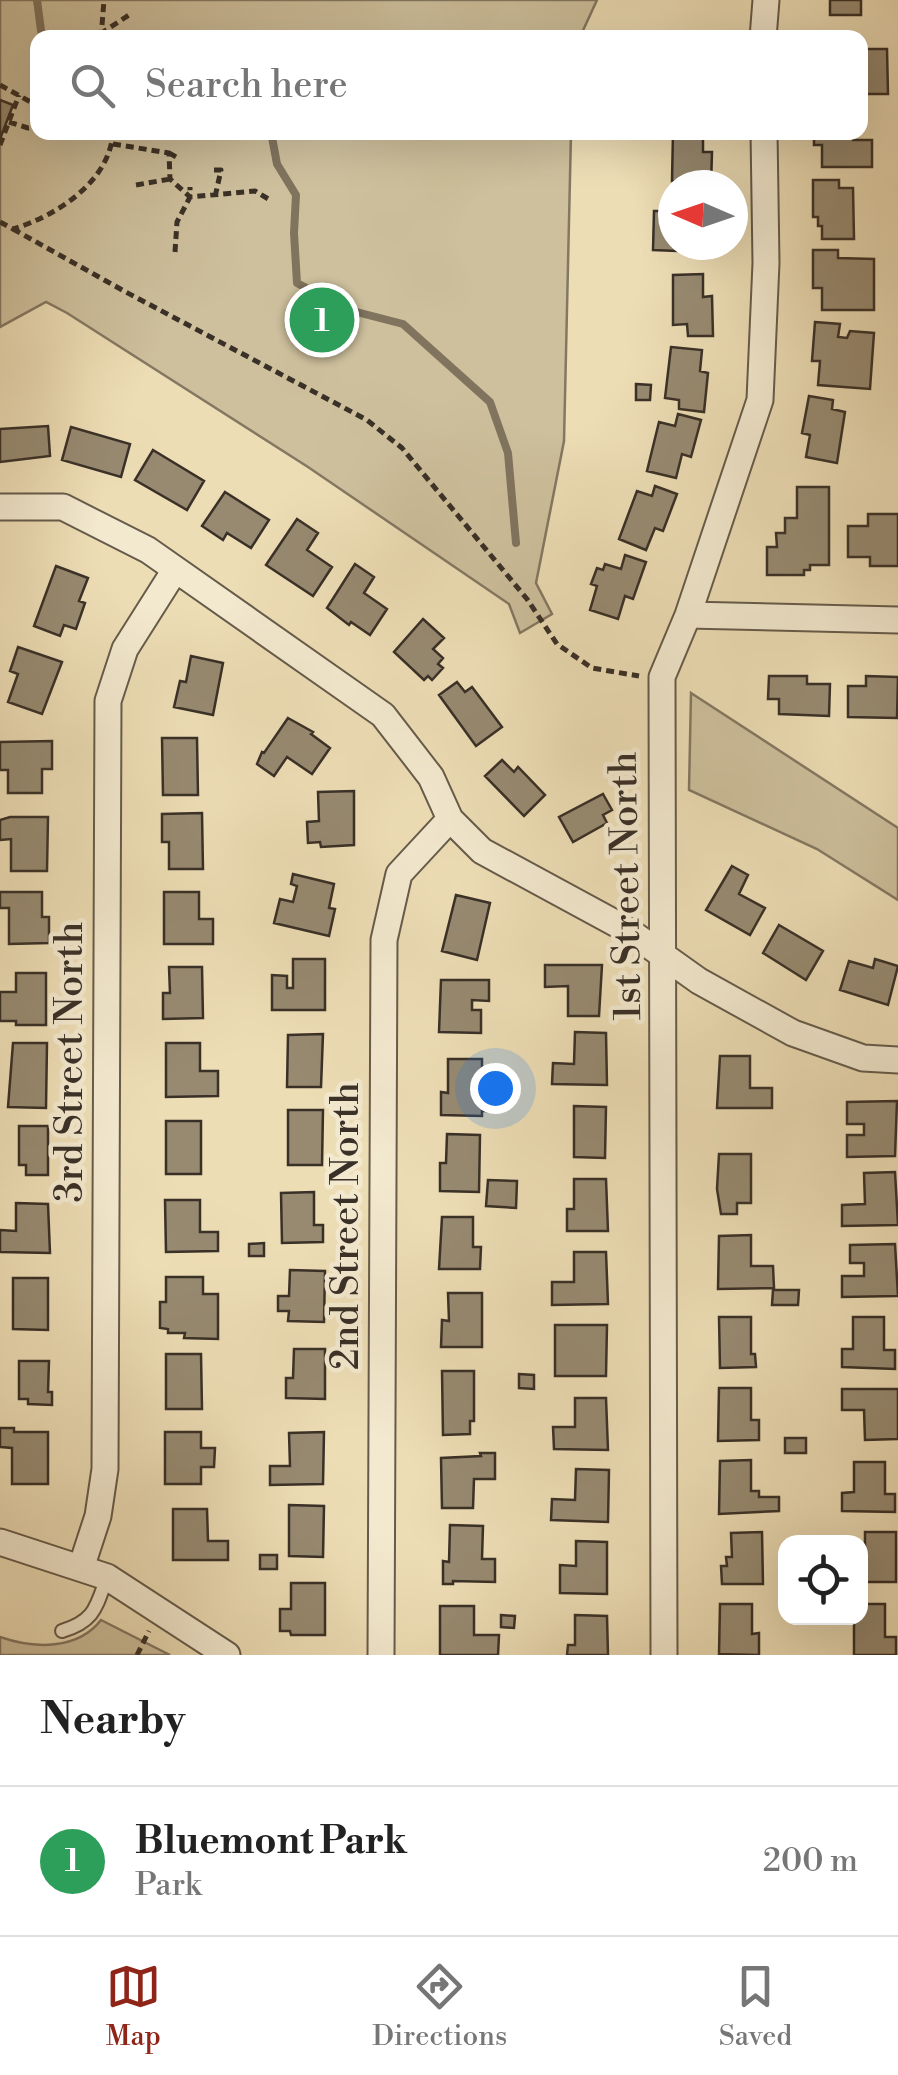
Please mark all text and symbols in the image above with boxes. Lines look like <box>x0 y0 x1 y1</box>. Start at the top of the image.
search box <box>30 30 868 140</box>
icon: search <box>65 58 120 113</box>
text: Search here <box>145 62 348 109</box>
north arrow <box>658 170 748 260</box>
pin: 1 <box>290 282 354 358</box>
street label: 1st Street North <box>601 751 652 1021</box>
street label: 3rd Street North <box>47 922 94 1202</box>
your location <box>470 1063 521 1114</box>
street label: 2nd Street North <box>323 1082 370 1370</box>
map controls <box>778 1535 868 1625</box>
button: locate <box>778 1535 868 1625</box>
text: Nearby <box>40 1694 185 1747</box>
text: Bluemont Park <box>135 1818 407 1865</box>
text: 1 <box>65 1841 80 1881</box>
text: 200 m <box>763 1841 858 1881</box>
text: Park <box>135 1865 202 1905</box>
tab: Map <box>106 1959 161 2054</box>
tab: Directions <box>372 1959 507 2054</box>
tab: Saved <box>719 1959 792 2054</box>

